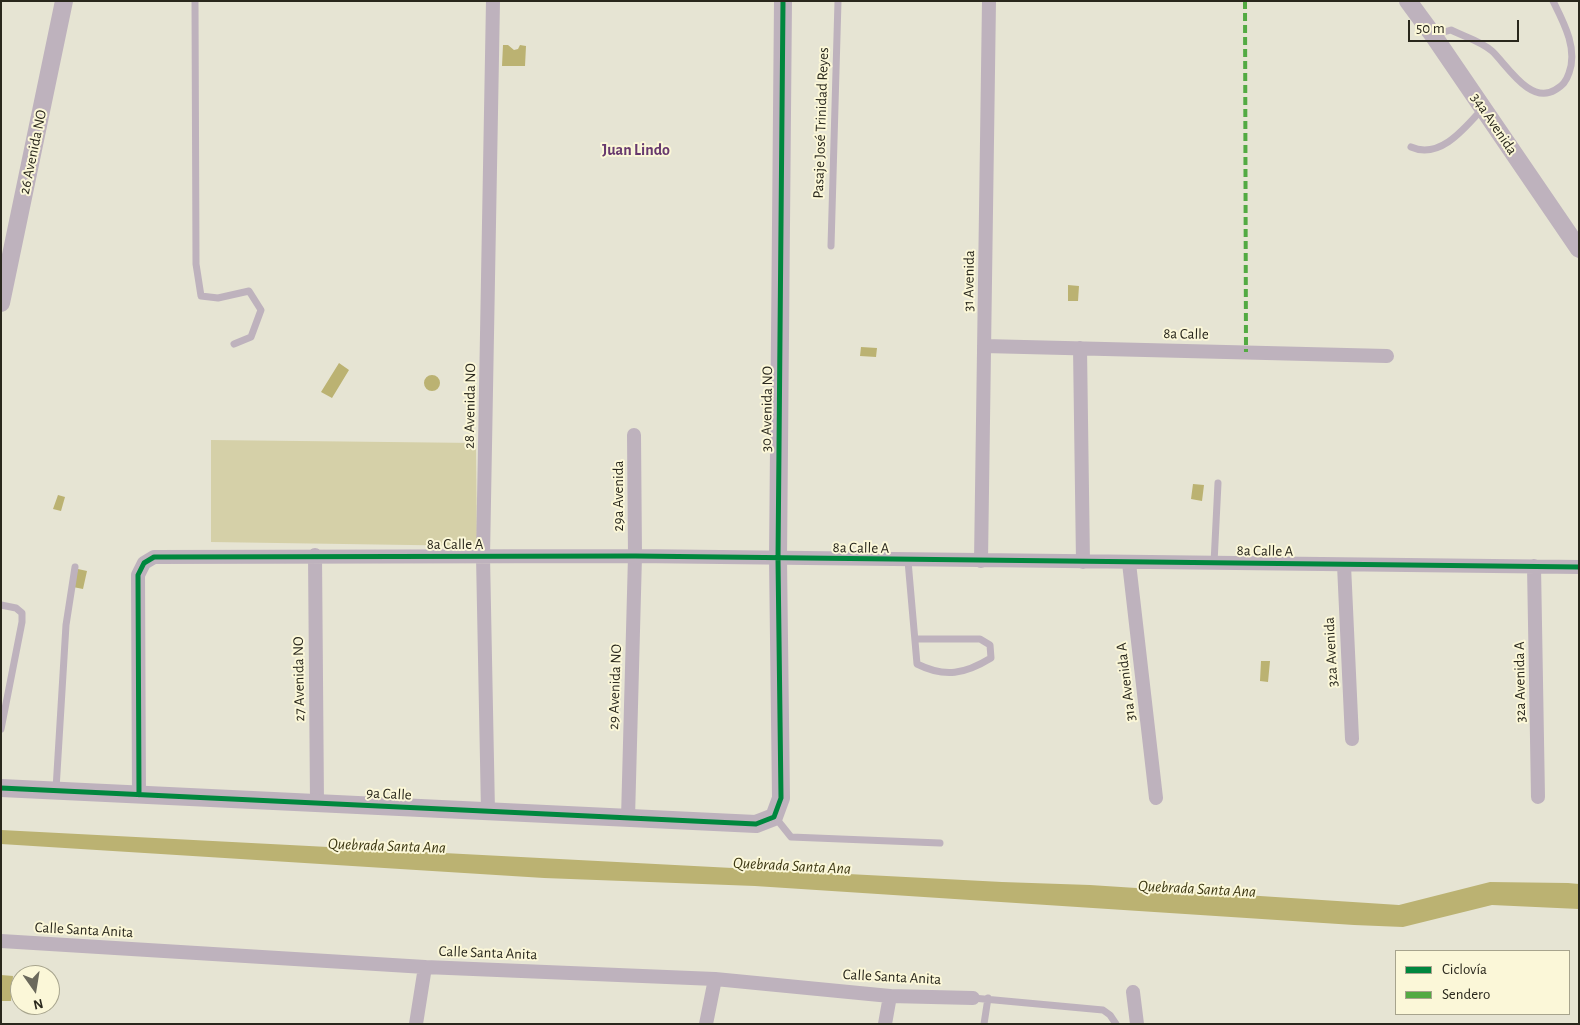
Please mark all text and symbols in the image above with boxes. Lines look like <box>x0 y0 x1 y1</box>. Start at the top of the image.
scale bar <box>1410 10 1521 42</box>
text: 50 m <box>1416 21 1445 36</box>
street label: Pasaje José Trinidad Reyes <box>809 47 833 199</box>
street label: 34a Avenida <box>1467 90 1521 158</box>
street label: 26 Avenida NO <box>15 108 51 196</box>
district label: Juan Lindo <box>602 140 670 160</box>
street label: 31 Avenida <box>959 250 979 312</box>
street label: 8a Calle <box>1163 325 1209 343</box>
street label: 28 Avenida NO <box>460 363 480 449</box>
street label: 30 Avenida NO <box>757 366 777 452</box>
street label: 29a Avenida <box>609 461 627 531</box>
street label: 8a Calle A <box>427 535 483 553</box>
street label: 8a Calle A <box>832 539 890 557</box>
street label: 8a Calle A <box>1236 542 1294 560</box>
street label: 32a Avenida <box>1320 617 1342 687</box>
street label: 27 Avenida NO <box>289 636 309 722</box>
street label: 32a Avenida A <box>1510 641 1530 723</box>
street label: 31a Avenida A <box>1112 642 1140 722</box>
street label: 29 Avenida NO <box>605 644 625 730</box>
street label: 9a Calle <box>366 784 412 804</box>
water label: Quebrada Santa Ana <box>328 834 446 858</box>
water label: Quebrada Santa Ana <box>733 853 851 879</box>
water label: Quebrada Santa Ana <box>1138 876 1256 902</box>
street label: Calle Santa Anita <box>34 918 134 942</box>
street label: Calle Santa Anita <box>438 942 538 964</box>
legend <box>1395 950 1570 1015</box>
text: Ciclovía <box>1442 962 1487 977</box>
north arrow <box>10 965 60 1015</box>
street label: Calle Santa Anita <box>842 965 942 989</box>
text: Sendero <box>1442 987 1490 1002</box>
text: N <box>32 996 44 1012</box>

